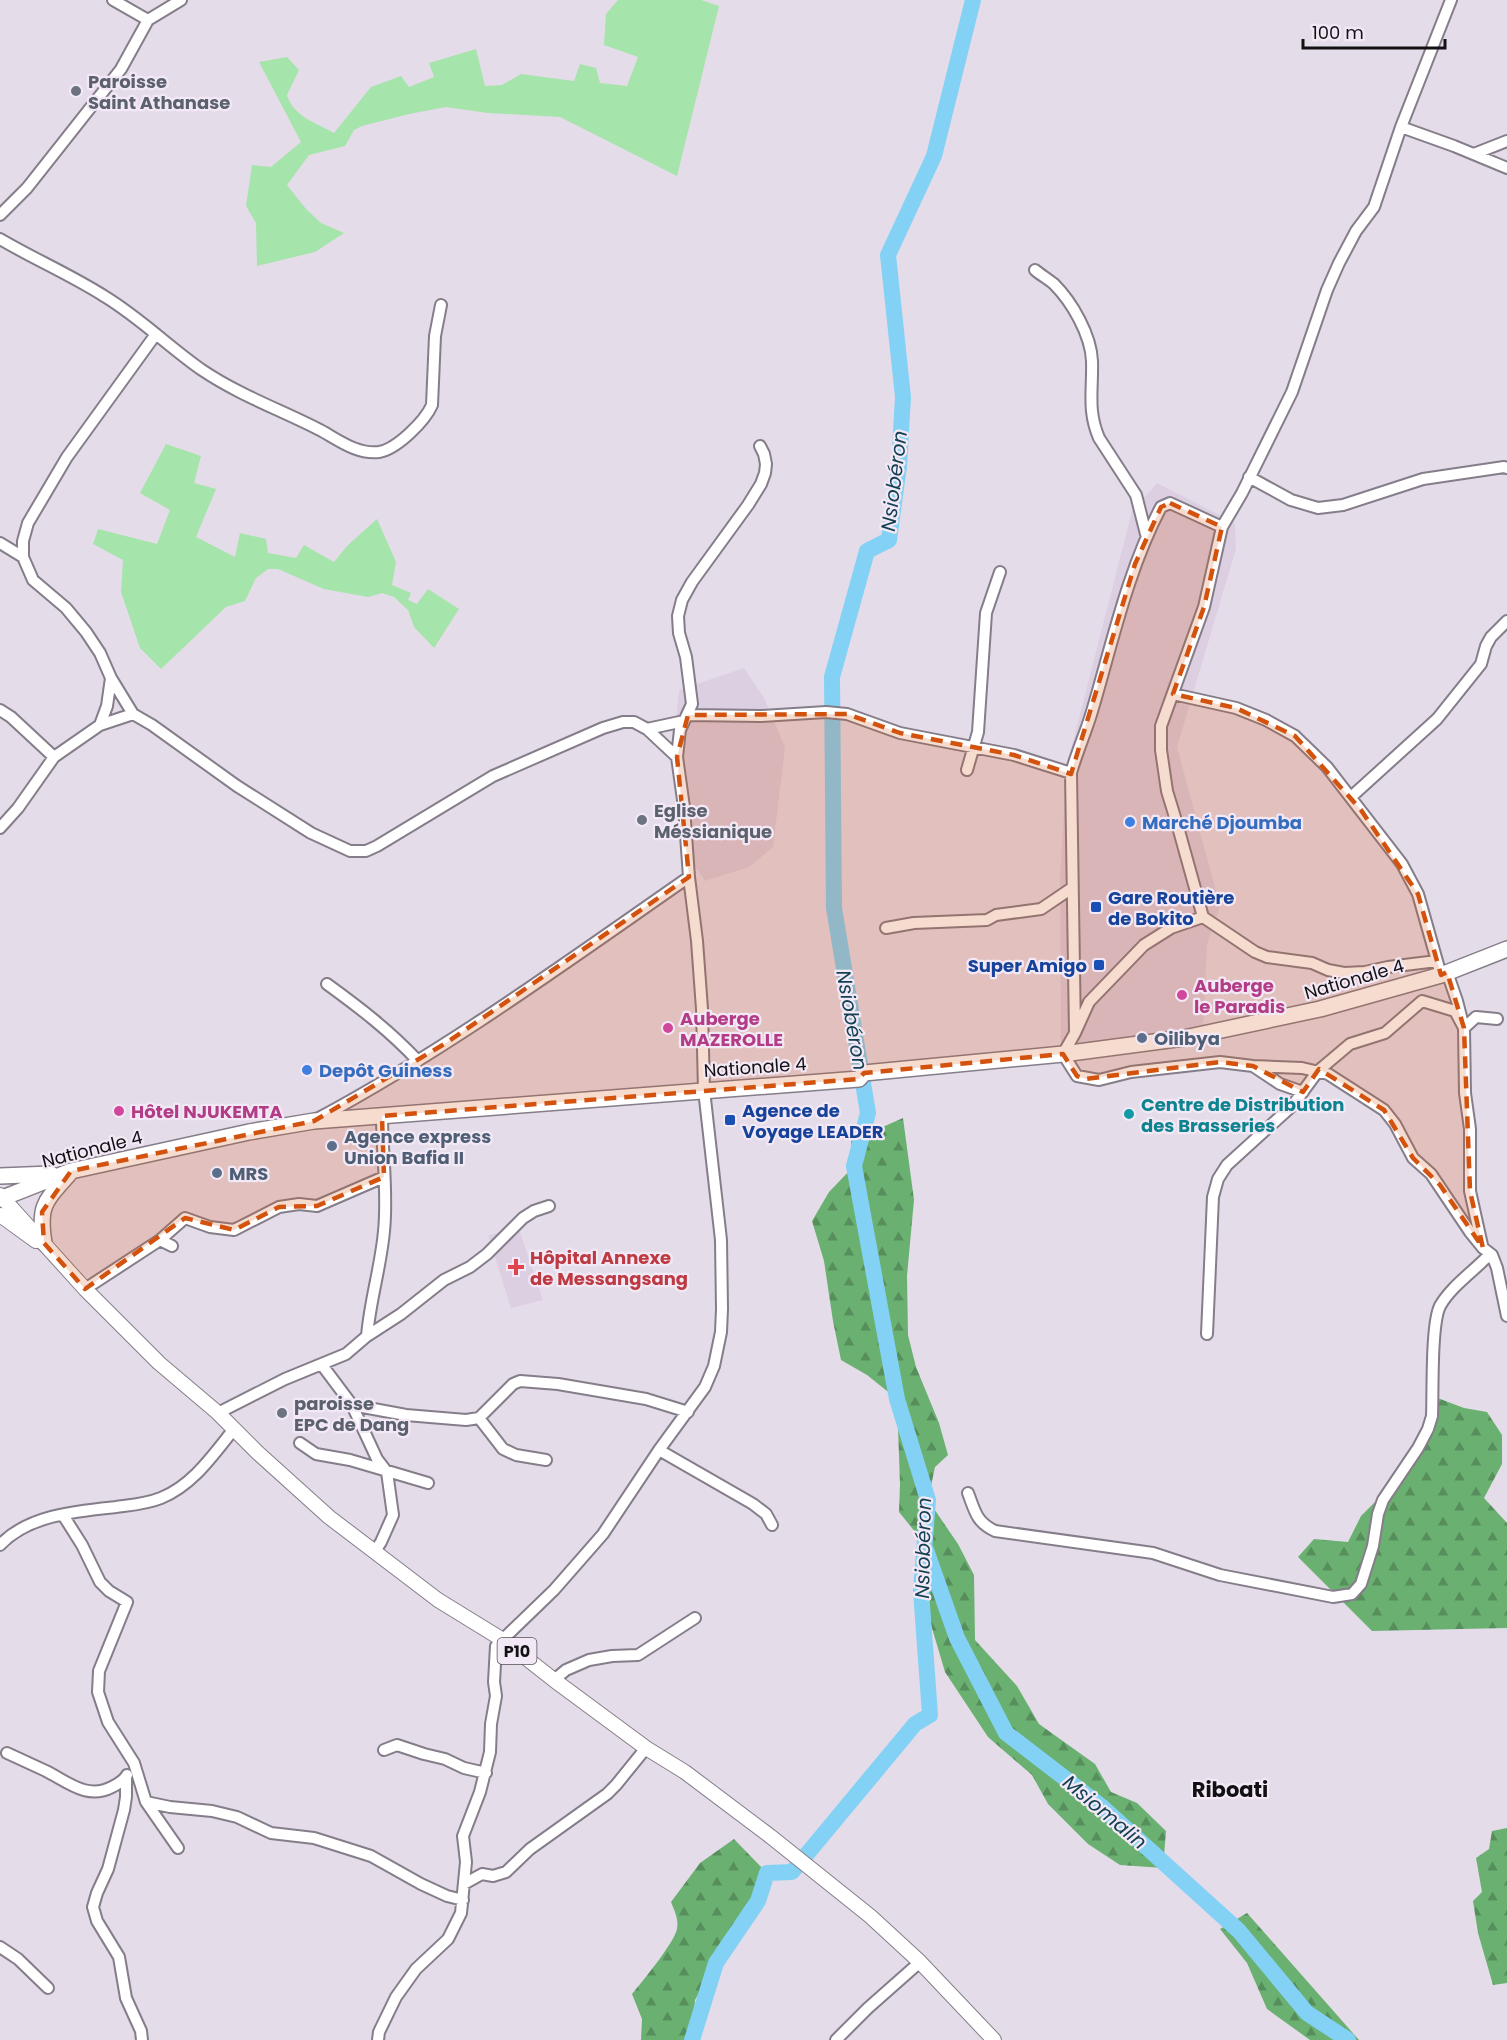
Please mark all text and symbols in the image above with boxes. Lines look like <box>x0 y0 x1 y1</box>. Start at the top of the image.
scale bar <box>1303 12 1446 50</box>
text: 100 m <box>1312 20 1364 45</box>
place label: Paroisse Saint Athanase <box>88 69 230 115</box>
marker: Paroisse Saint Athanase <box>69 84 83 98</box>
water label: Nsiobéron <box>874 429 914 533</box>
place label: Eglise Méssianique <box>654 798 772 844</box>
place label: Marché Djoumba <box>1142 810 1302 835</box>
marker: Eglise Méssianique <box>635 813 649 827</box>
marker: Marché Djoumba <box>1123 815 1137 829</box>
place label: Gare Routière de Bokito <box>1108 885 1234 931</box>
marker: Gare Routière de Bokito <box>1089 900 1103 914</box>
place label: Super Amigo <box>968 953 1087 978</box>
street label: Nationale 4 <box>1301 953 1407 1005</box>
marker: Super Amigo <box>1092 958 1106 972</box>
water label: Nsiobéron <box>829 968 875 1072</box>
place label: Auberge le Paradis <box>1194 973 1285 1019</box>
marker: Auberge le Paradis <box>1175 988 1189 1002</box>
place label: Auberge MAZEROLLE <box>680 1006 783 1052</box>
marker: Auberge MAZEROLLE <box>661 1021 675 1035</box>
place label: Oilibya <box>1154 1026 1220 1051</box>
marker: Oilibya <box>1135 1031 1149 1045</box>
street label: Nationale 4 <box>703 1051 807 1083</box>
place label: Depôt Guiness <box>319 1058 452 1083</box>
marker: Depôt Guiness <box>300 1063 314 1077</box>
place label: Centre de Distribution des Brasseries <box>1141 1092 1344 1138</box>
place label: Agence de Voyage LEADER <box>742 1098 884 1144</box>
place label: Hôtel NJUKEMTA <box>131 1099 283 1124</box>
marker: Hôtel NJUKEMTA <box>112 1104 126 1118</box>
marker: Centre de Distribution des Brasseries <box>1122 1107 1136 1121</box>
marker: Agence de Voyage LEADER <box>723 1113 737 1127</box>
street label: Nationale 4 <box>39 1124 145 1174</box>
place label: Agence express Union Bafia II <box>344 1124 491 1170</box>
marker: Agence express Union Bafia II <box>325 1139 339 1153</box>
place label: MRS <box>229 1161 268 1186</box>
marker: MRS <box>210 1166 224 1180</box>
place label: Hôpital Annexe de Messangsang <box>530 1245 688 1291</box>
marker: Hôpital Annexe de Messangsang <box>507 1258 525 1276</box>
place label: paroisse EPC de Dang <box>294 1391 409 1437</box>
marker: paroisse EPC de Dang <box>275 1406 289 1420</box>
water label: Nsiobéron <box>908 1497 938 1599</box>
road number: P10 <box>498 1638 536 1664</box>
water label: Msiomalin <box>1057 1768 1153 1856</box>
district label: Riboati <box>1192 1775 1268 1804</box>

